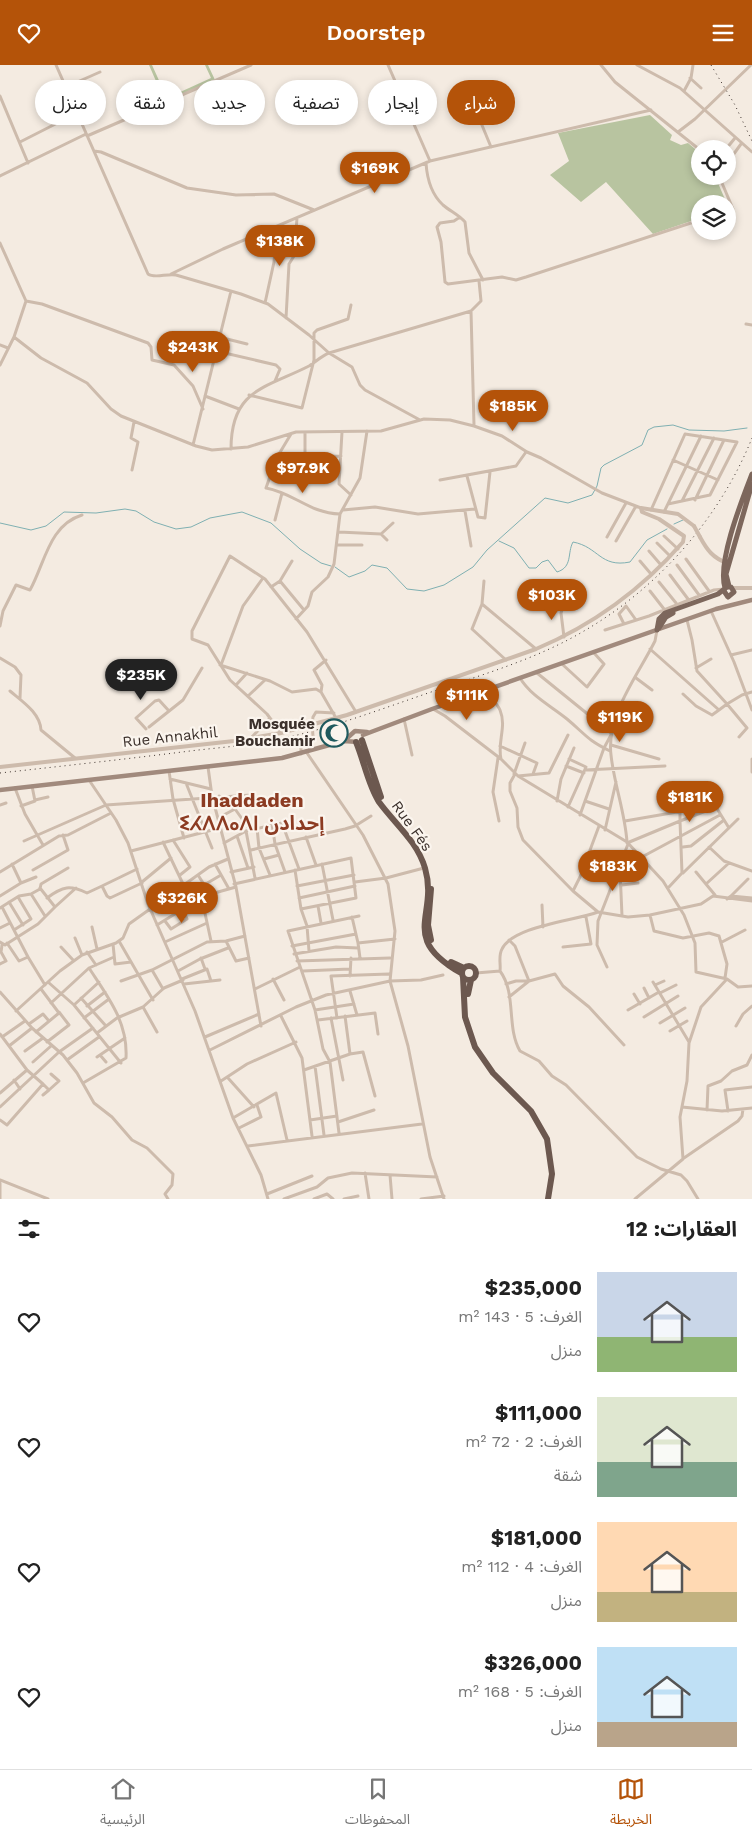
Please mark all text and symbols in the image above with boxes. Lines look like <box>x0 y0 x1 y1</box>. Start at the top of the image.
icon: heart <box>15 19 43 47</box>
icon: menu <box>709 19 737 47</box>
text: Doorstep <box>327 20 425 45</box>
chip: منزل <box>35 80 106 125</box>
chip: شقة <box>116 80 184 125</box>
chip: جديد <box>194 80 265 125</box>
chip: تصفية <box>275 80 358 125</box>
chip: إيجار <box>368 80 437 125</box>
chip: شراء <box>447 80 515 125</box>
map controls <box>691 140 736 240</box>
button: locate <box>691 140 736 185</box>
pin: $169K <box>340 151 410 194</box>
text: $169K <box>351 158 399 177</box>
button: layers <box>691 195 736 240</box>
pin: $138K <box>245 225 315 267</box>
text: $138K <box>256 231 304 250</box>
pin: $243K <box>158 331 228 373</box>
text: $243K <box>168 337 218 356</box>
pin: $185K <box>478 389 548 432</box>
text: $185K <box>489 396 537 415</box>
pin: $97.9K <box>262 451 344 494</box>
text: $97.9K <box>276 458 330 477</box>
pin: $103K <box>517 579 587 621</box>
text: $103K <box>528 585 576 604</box>
pin: $235K <box>106 659 176 701</box>
text: $235K <box>116 665 166 684</box>
pin: $111K <box>432 679 502 721</box>
text: $111K <box>446 685 488 704</box>
pin: $119K <box>585 701 655 743</box>
text: $119K <box>598 707 643 726</box>
place label: Mosquée Bouchamir <box>235 715 316 750</box>
mosque icon: Mosquée Bouchamir <box>319 718 349 748</box>
street label: Rue Annakhil <box>122 723 219 751</box>
pin: $181K <box>655 781 725 823</box>
text: $181K <box>667 787 713 806</box>
district label: Ihaddaden ⵉⵃⴷⴷⴰⴷⵏ إحدادن <box>179 788 325 837</box>
street label: Rue Fés <box>388 797 436 855</box>
pin: $183K <box>578 849 648 892</box>
text: $183K <box>589 856 637 875</box>
pin: $326K <box>147 881 217 924</box>
text: $326K <box>157 888 207 907</box>
icon: filters <box>15 1215 43 1243</box>
text: العقارات: 12 <box>626 1216 737 1241</box>
text: $235,000 <box>485 1275 582 1300</box>
icon: home <box>637 1292 697 1352</box>
text: الغرف: 5 · 143 m² <box>458 1307 582 1326</box>
icon: heart <box>15 1308 43 1336</box>
text: منزل <box>551 1341 582 1360</box>
text: $111,000 <box>495 1400 582 1425</box>
icon: home <box>637 1417 697 1477</box>
text: الغرف: 2 · 72 m² <box>465 1432 582 1451</box>
icon: heart <box>15 1433 43 1461</box>
text: شقة <box>554 1466 582 1485</box>
text: $181,000 <box>491 1525 582 1550</box>
icon: home <box>637 1542 697 1602</box>
text: الغرف: 4 · 112 m² <box>461 1557 582 1576</box>
icon: heart <box>15 1558 43 1586</box>
text: منزل <box>551 1591 582 1610</box>
text: $326,000 <box>484 1650 582 1675</box>
icon: home <box>637 1667 697 1727</box>
text: الغرف: 5 · 168 m² <box>458 1682 582 1701</box>
icon: heart <box>15 1683 43 1711</box>
text: منزل <box>551 1716 582 1735</box>
tab: الرئيسية <box>100 1775 145 1834</box>
tab: المحفوظات <box>345 1775 410 1834</box>
tab: الخريطة <box>610 1775 652 1834</box>

